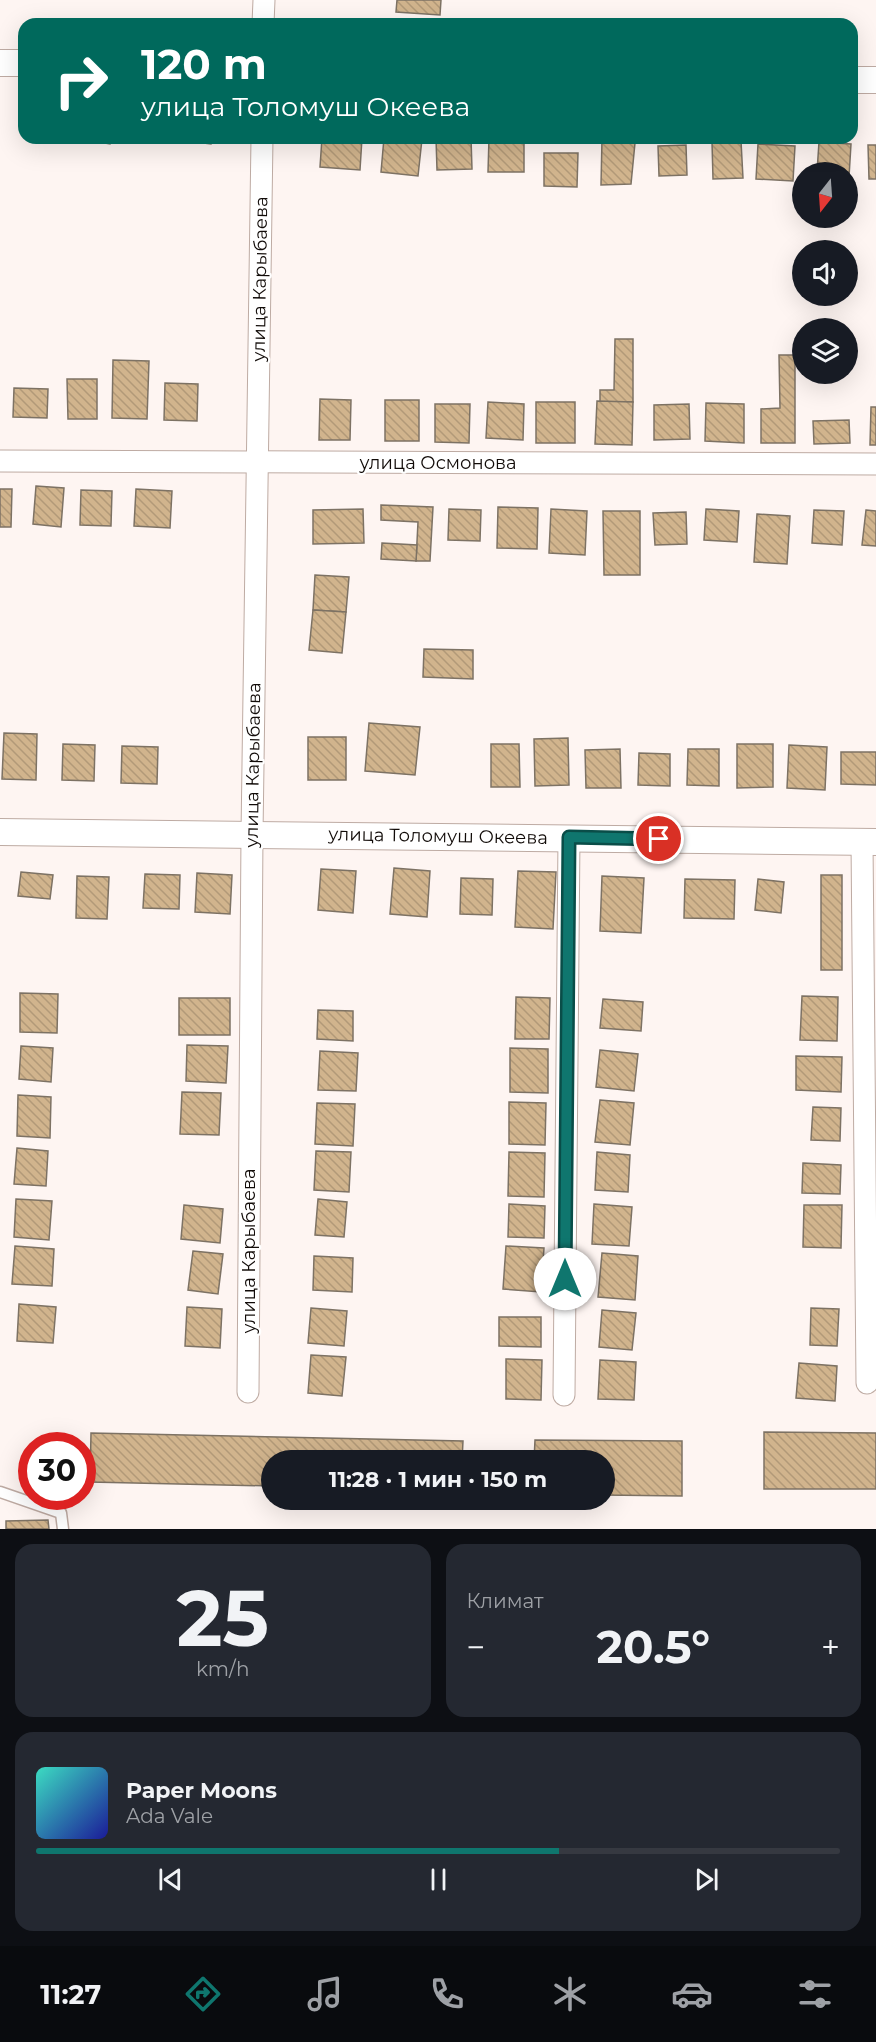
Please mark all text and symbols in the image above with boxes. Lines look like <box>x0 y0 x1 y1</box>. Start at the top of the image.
text: 120 m <box>141 38 267 90</box>
icon: right <box>42 42 120 120</box>
text: улица Толомуш Океева <box>141 90 470 123</box>
north arrow <box>792 162 858 228</box>
map controls <box>792 162 858 384</box>
street label: улица Карыбаева <box>248 196 272 363</box>
button: sound <box>792 240 858 306</box>
button: layers <box>792 318 858 384</box>
street label: улица Осмонова <box>358 452 517 474</box>
street label: улица Карыбаева <box>241 682 265 849</box>
pin <box>633 813 684 864</box>
icon: arrive <box>642 822 675 855</box>
street label: улица Толомуш Океева <box>327 823 548 849</box>
street label: улица Карыбаева <box>238 1168 260 1335</box>
position arrow <box>533 1247 597 1311</box>
speed limit sign: 30 <box>18 1432 96 1510</box>
text: 11:28 · 1 мин · 150 m <box>329 1466 547 1493</box>
text: 25 <box>177 1570 269 1666</box>
text: Климат <box>467 1589 544 1613</box>
text: 20.5° <box>596 1619 710 1674</box>
text: − <box>467 1627 485 1667</box>
text: + <box>821 1627 840 1667</box>
text: km/h <box>196 1657 249 1681</box>
text: Paper Moons <box>126 1777 277 1804</box>
text: Ada Vale <box>126 1804 213 1828</box>
icon: previous <box>154 1863 187 1896</box>
icon: pause <box>422 1863 455 1896</box>
icon: next <box>690 1863 723 1896</box>
icon: directions <box>182 1973 224 2015</box>
icon: music <box>304 1973 346 2015</box>
icon: phone <box>426 1973 468 2015</box>
icon: climate <box>549 1973 591 2015</box>
icon: car <box>671 1973 713 2015</box>
icon: filters <box>794 1973 836 2015</box>
text: 11:27 <box>40 1978 101 2011</box>

